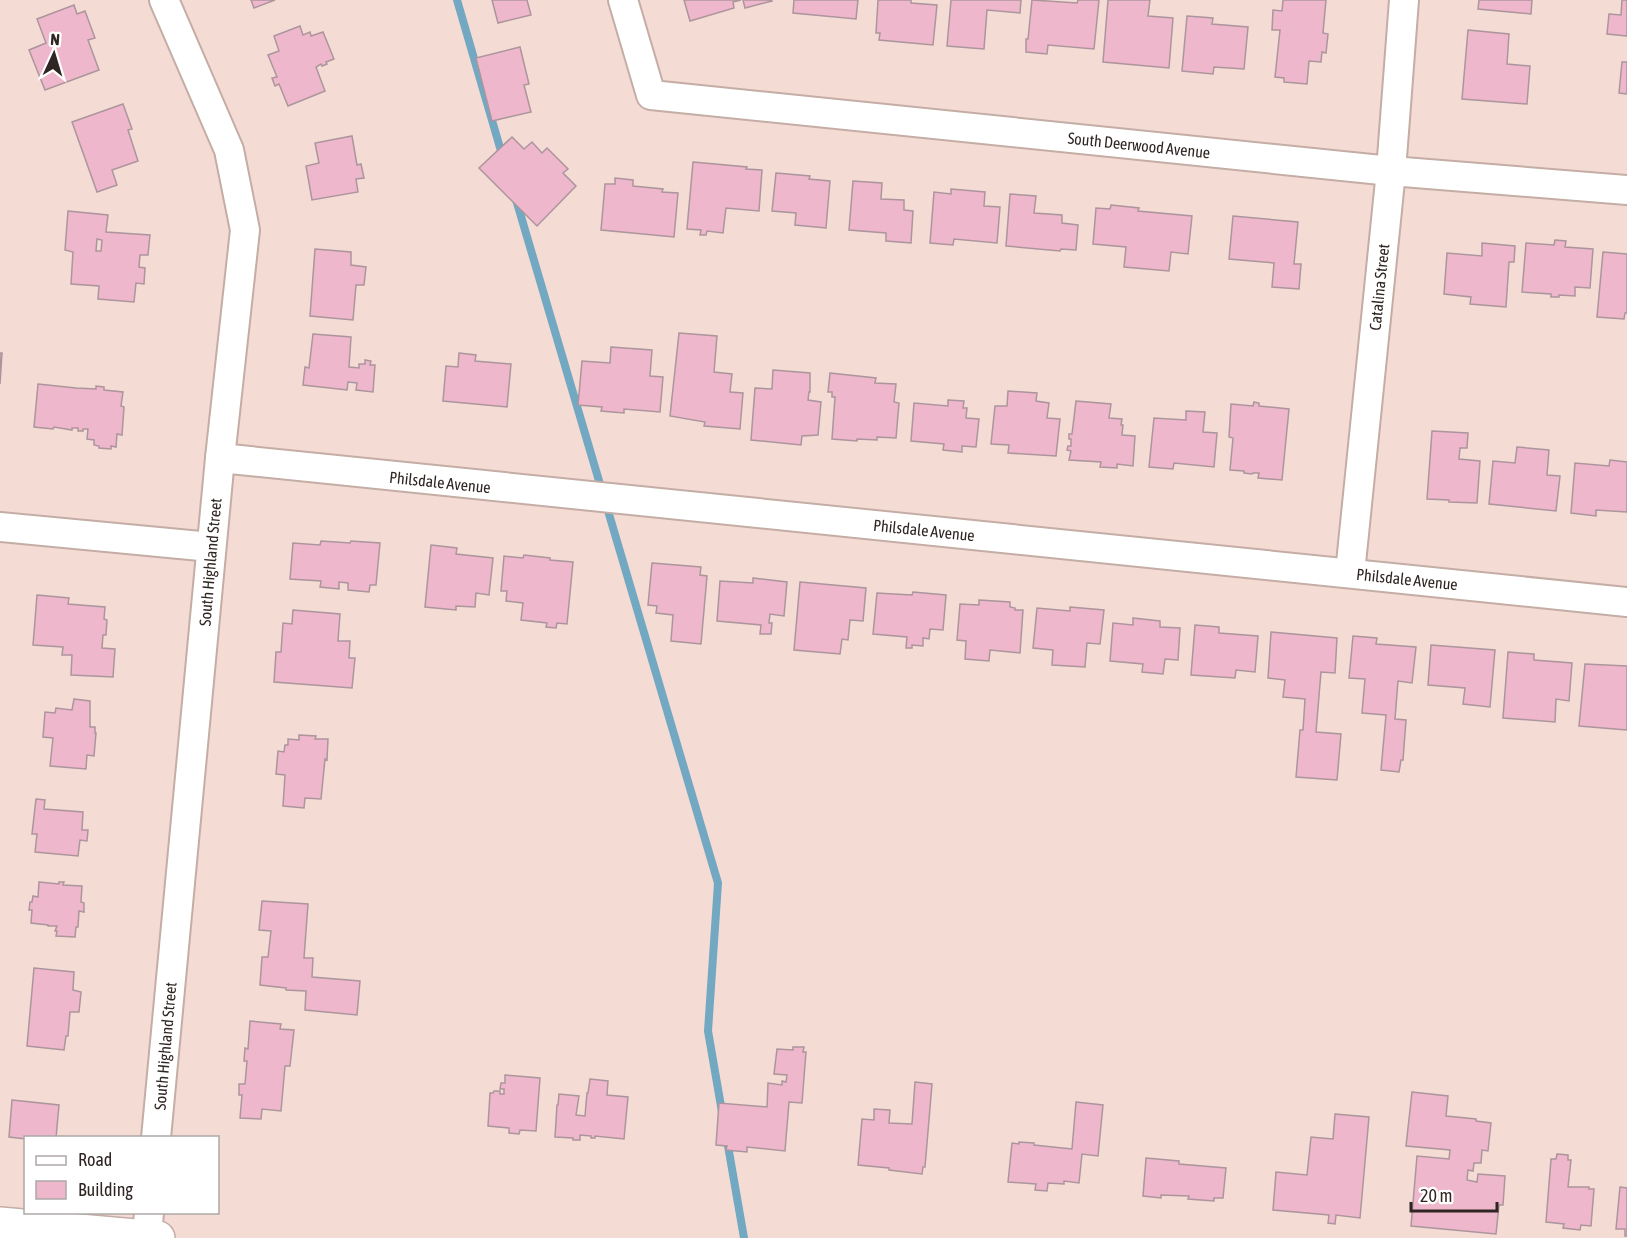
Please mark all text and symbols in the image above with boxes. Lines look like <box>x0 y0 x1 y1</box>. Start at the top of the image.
north arrow <box>24 24 84 84</box>
text: N <box>50 30 60 48</box>
street label: South Deerwood Avenue <box>1067 129 1211 161</box>
street label: Catalina Street <box>1365 242 1393 331</box>
street label: Philsdale Avenue <box>388 468 492 496</box>
street label: South Highland Street <box>195 497 226 627</box>
street label: Philsdale Avenue <box>872 516 976 544</box>
street label: Philsdale Avenue <box>1355 565 1459 593</box>
street label: South Highland Street <box>150 981 181 1111</box>
legend <box>24 1136 219 1214</box>
text: Road <box>78 1149 112 1170</box>
scale bar <box>1411 1175 1496 1213</box>
text: Building <box>78 1179 133 1200</box>
text: 20 m <box>1420 1185 1452 1206</box>

